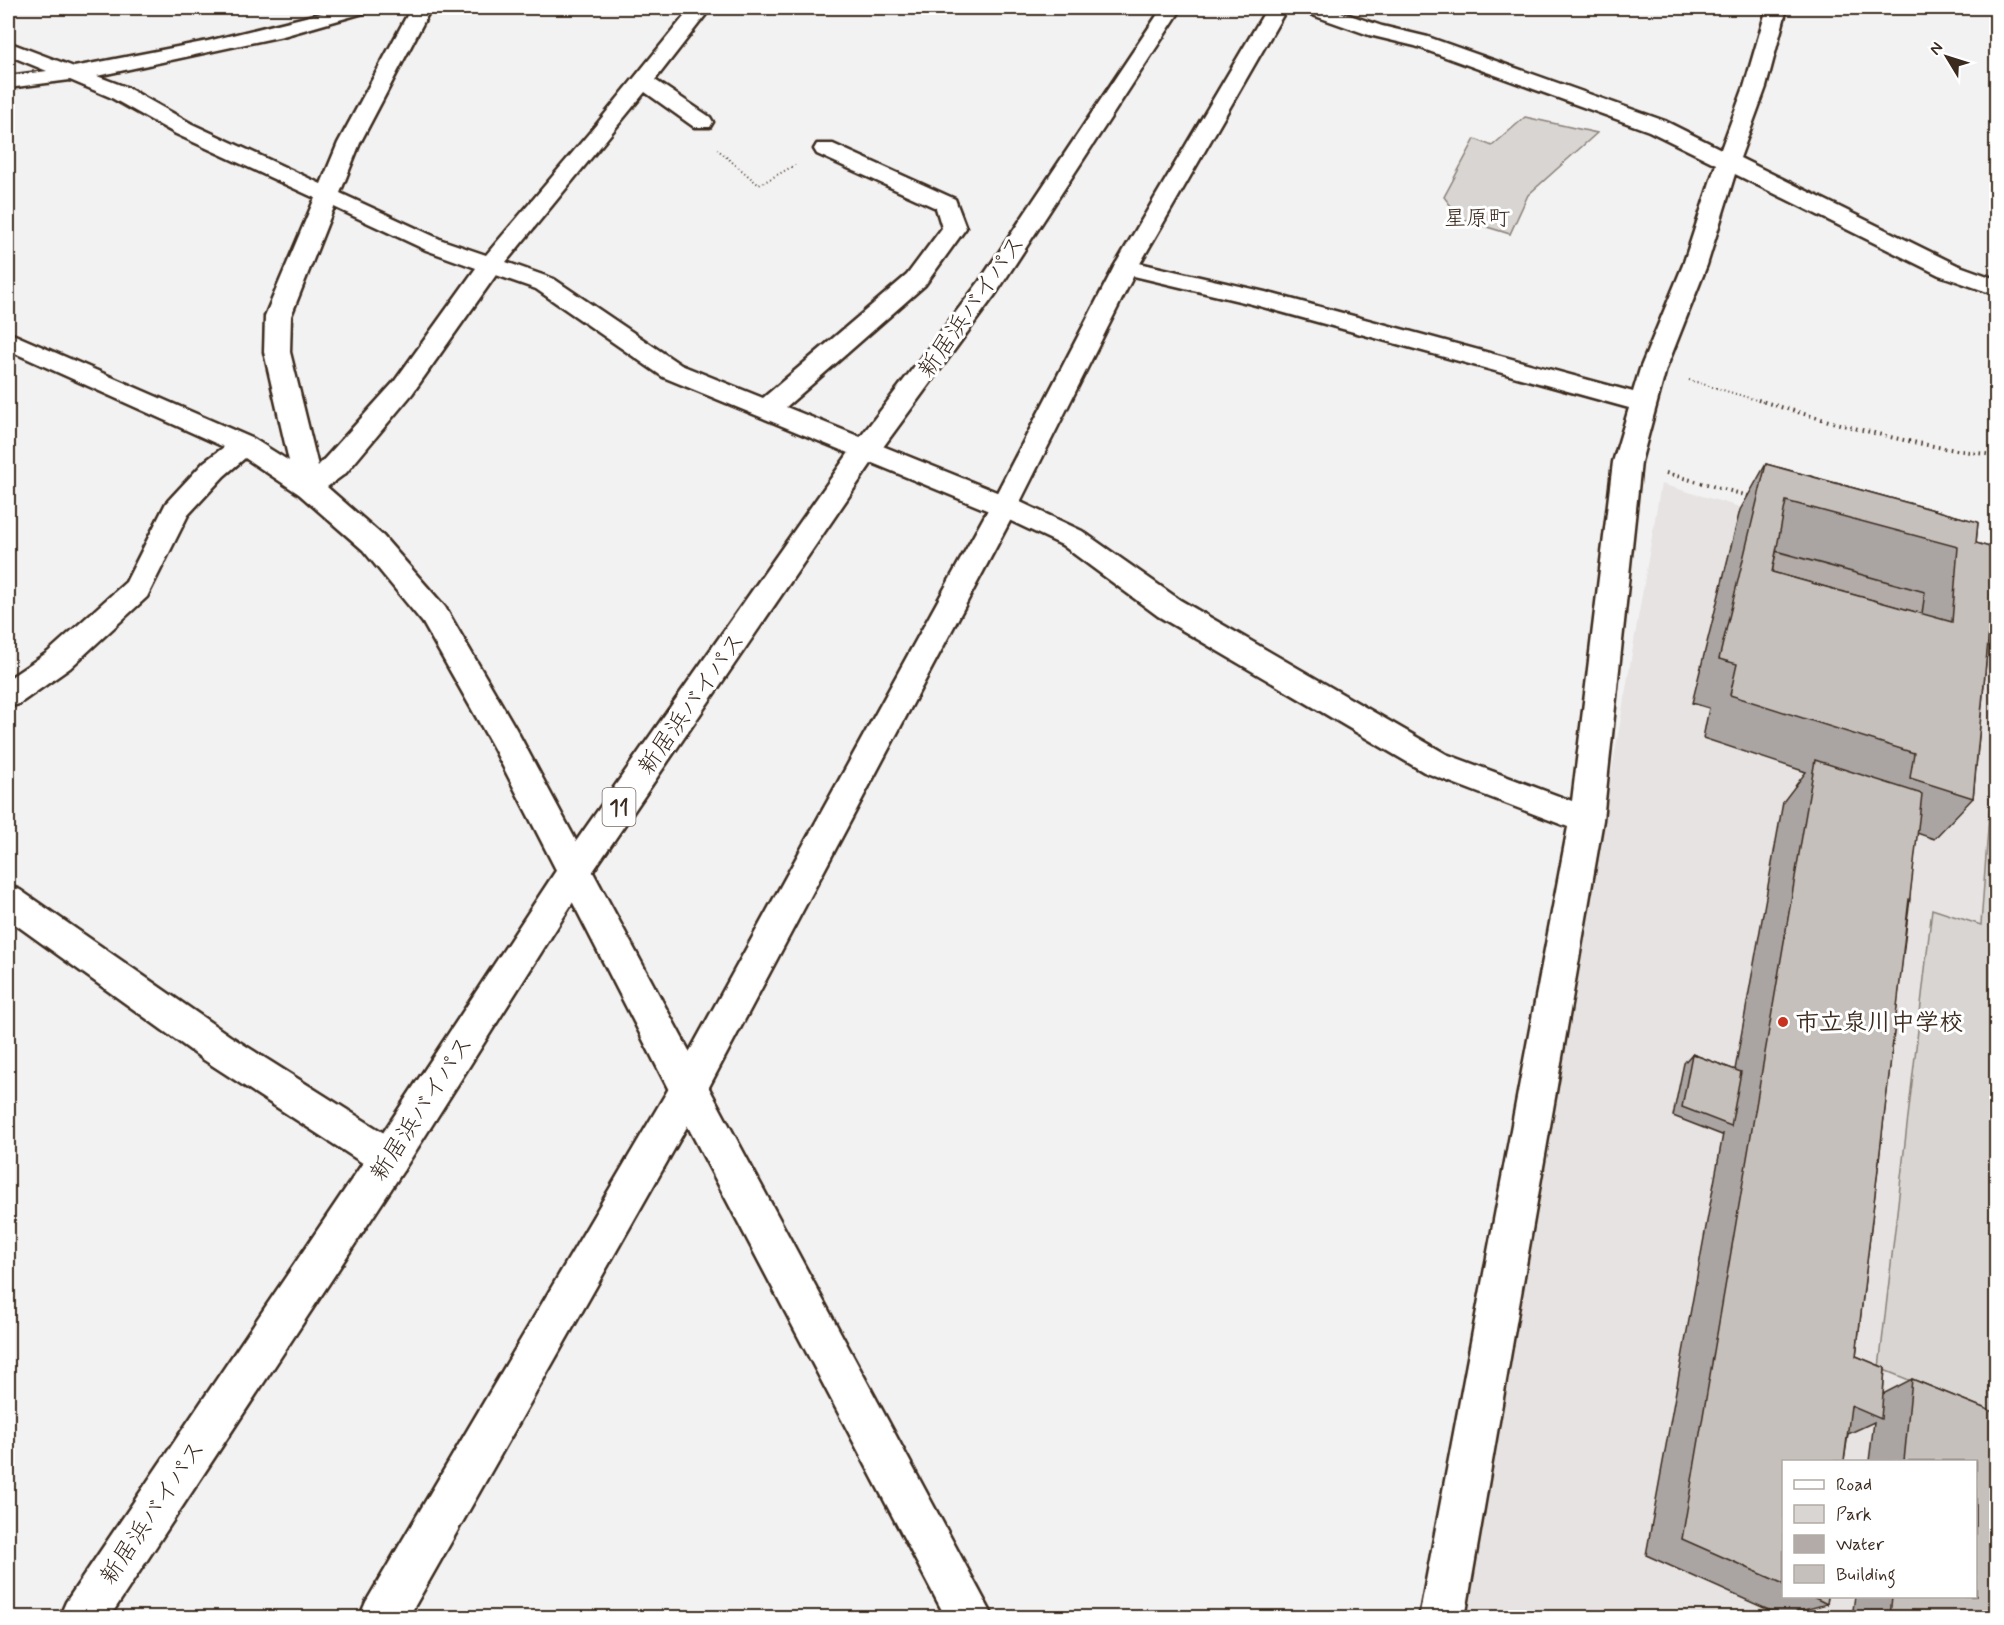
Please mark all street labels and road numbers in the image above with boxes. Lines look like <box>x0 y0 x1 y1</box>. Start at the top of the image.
street label: 新居浜バイパス <box>911 229 1033 384</box>
street label: 新居浜バイパス <box>631 626 753 781</box>
road number: 11 <box>602 788 636 826</box>
street label: 新居浜バイパス <box>364 1030 481 1188</box>
street label: 新居浜バイパス <box>94 1435 213 1591</box>

